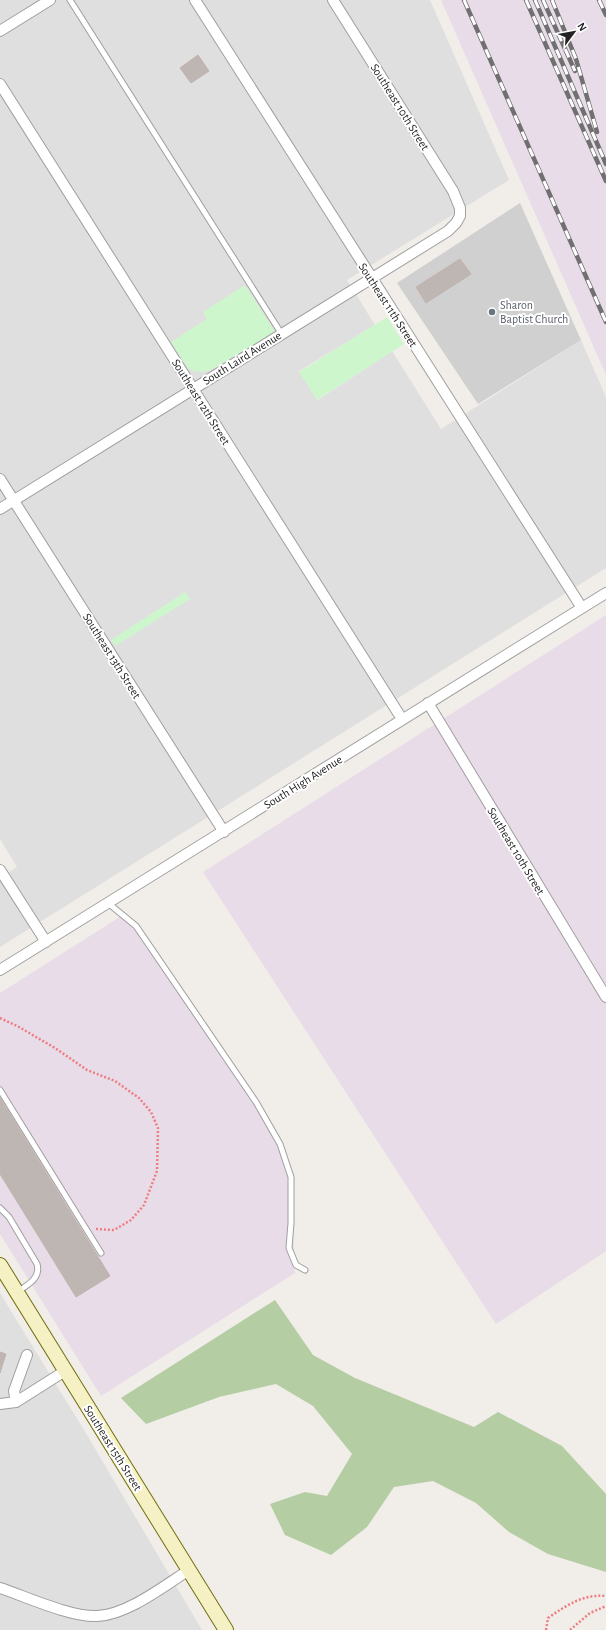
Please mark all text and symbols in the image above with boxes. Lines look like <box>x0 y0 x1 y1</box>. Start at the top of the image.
north arrow <box>554 12 594 52</box>
text: N <box>575 21 589 33</box>
street label: Southeast 10th Street <box>369 62 432 153</box>
street label: Southeast 11th Street <box>356 261 420 349</box>
place label: Sharon Baptist Church <box>500 299 568 325</box>
marker: Sharon Baptist Church <box>487 307 497 317</box>
street label: South Laird Avenue <box>201 329 283 387</box>
street label: Southeast 12th Street <box>170 357 232 447</box>
street label: Southeast 13th Street <box>81 611 143 701</box>
street label: South High Avenue <box>262 753 344 811</box>
street label: Southeast 10th Street <box>485 805 547 897</box>
street label: Southeast 15th Street <box>82 1403 144 1493</box>

